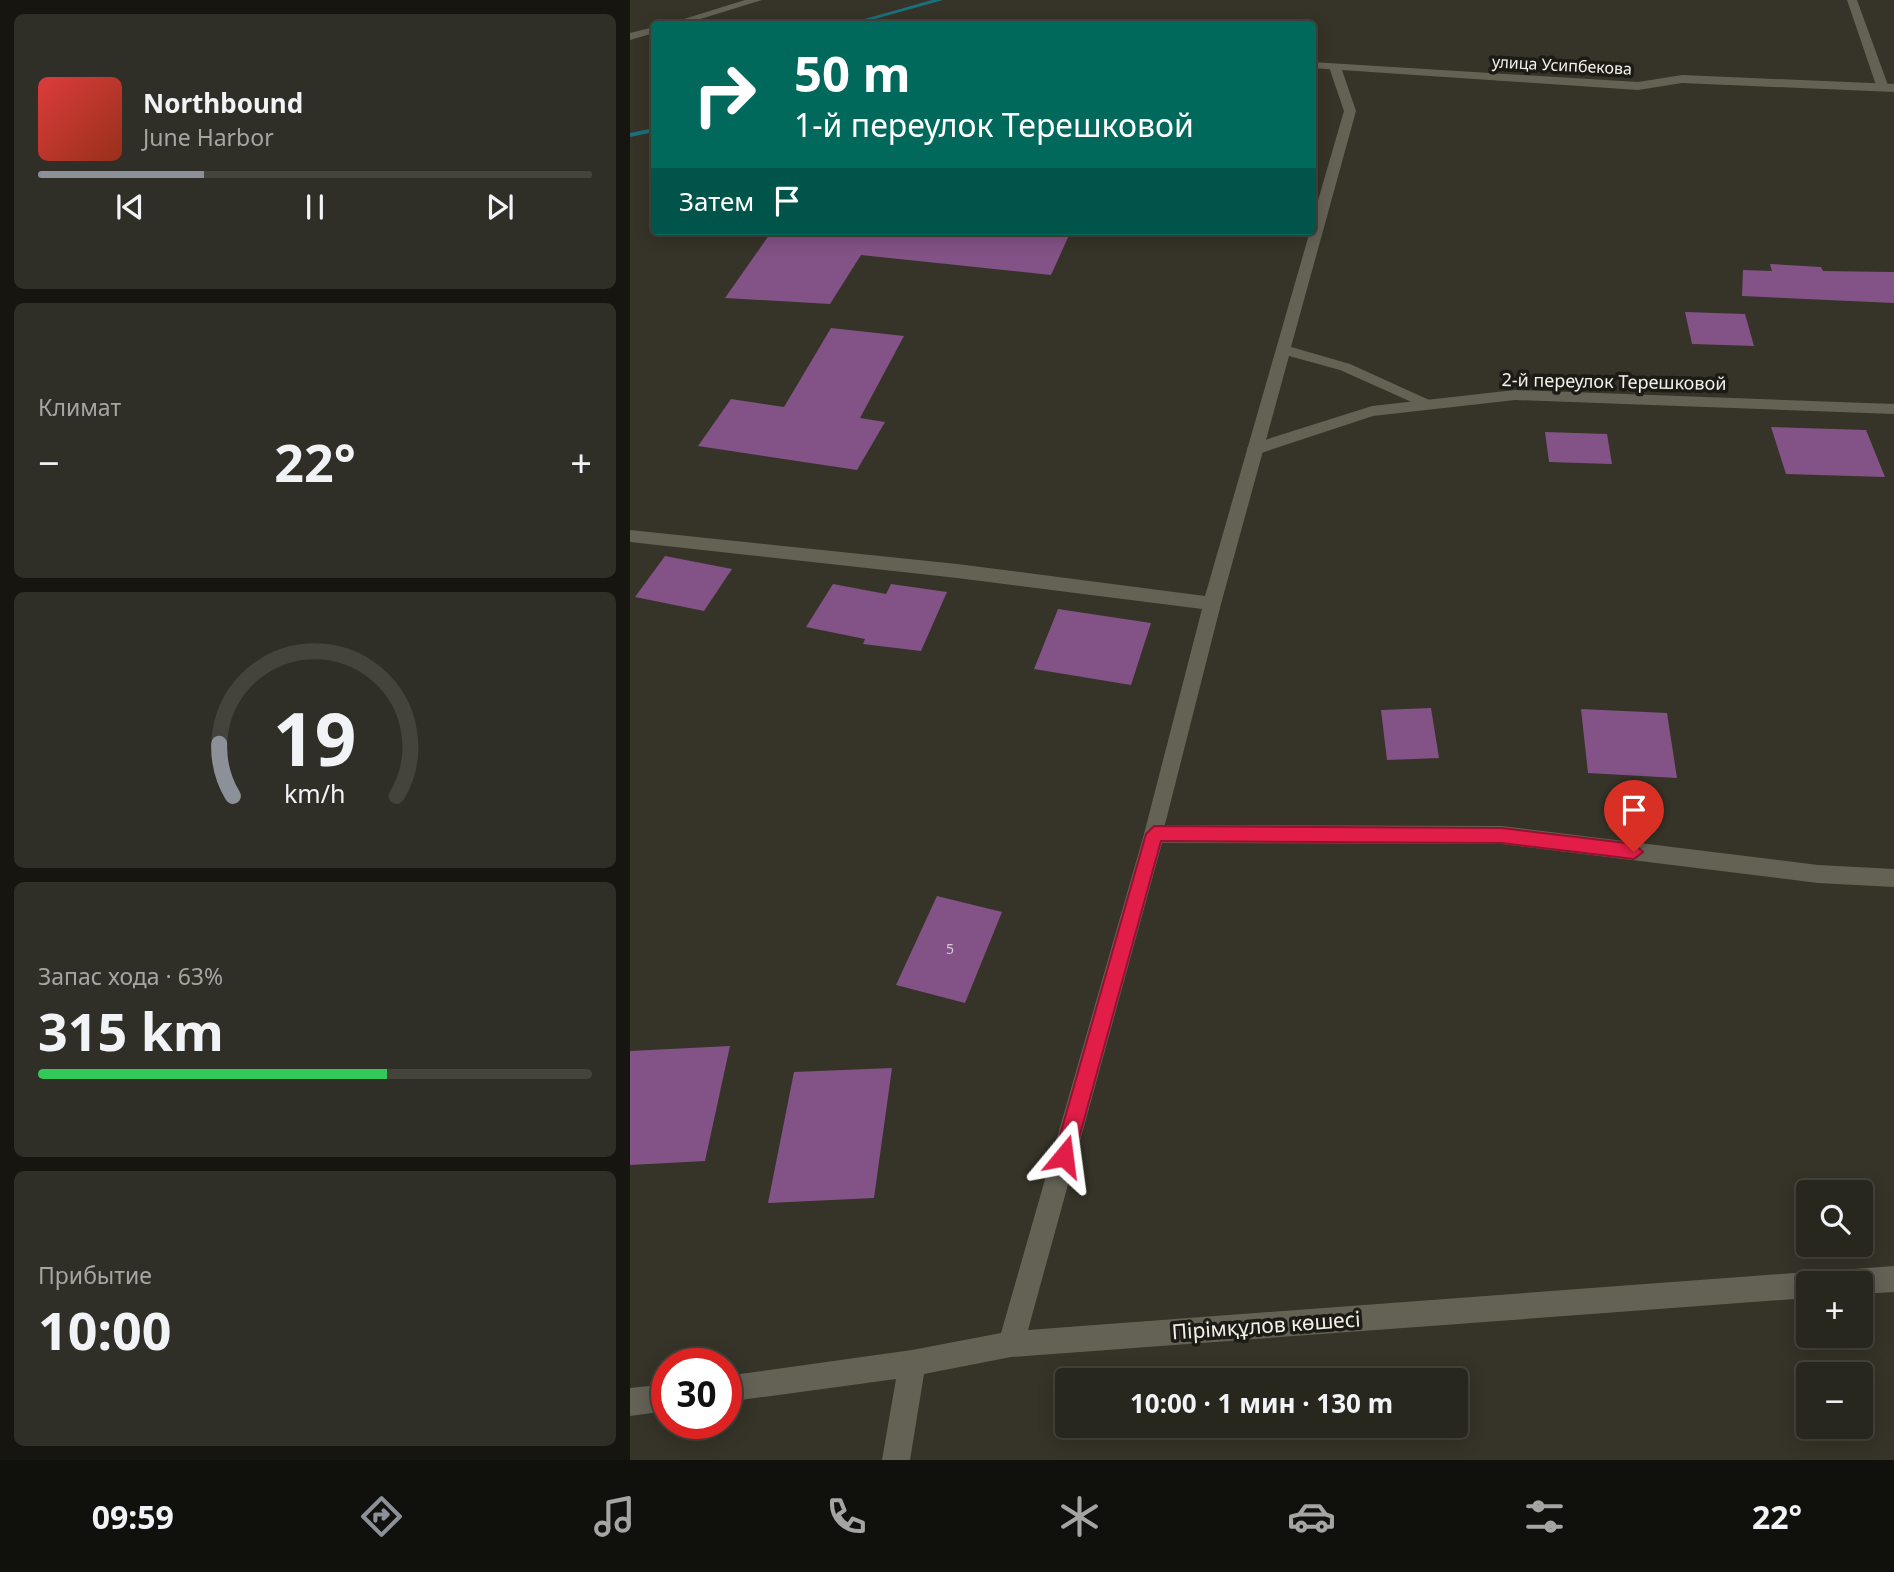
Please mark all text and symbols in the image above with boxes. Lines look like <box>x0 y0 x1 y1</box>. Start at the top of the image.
text: 50 m <box>794 40 911 106</box>
icon: right <box>679 49 770 140</box>
street label: улица Усипбекова <box>1492 50 1632 80</box>
text: Northbound <box>143 85 303 121</box>
text: 1-й переулок Терешковой <box>794 103 1194 146</box>
text: June Harbor <box>143 121 274 153</box>
icon: arrive <box>768 182 806 220</box>
text: Затем <box>679 183 754 219</box>
icon: previous <box>111 188 149 226</box>
icon: pause <box>296 188 334 226</box>
icon: next <box>481 188 519 226</box>
street label: 2-й переулок Терешковой <box>1501 367 1727 395</box>
text: Климат <box>38 391 121 423</box>
text: 22° <box>274 426 356 497</box>
text: − <box>38 436 60 488</box>
text: + <box>570 436 592 488</box>
text: 19 <box>273 688 357 787</box>
text: km/h <box>284 776 346 810</box>
pin <box>1604 780 1664 852</box>
icon: arrive <box>1615 791 1653 829</box>
house number: 5 <box>946 939 954 958</box>
text: Запас хода · 63% <box>38 960 223 992</box>
text: 315 km <box>38 995 224 1066</box>
position arrow <box>1027 1119 1101 1193</box>
map controls <box>1796 1180 1873 1439</box>
button: search <box>1796 1180 1873 1257</box>
text: Прибытие <box>38 1259 152 1291</box>
button: + <box>1796 1271 1873 1348</box>
text: 10:00 <box>38 1294 172 1365</box>
street label: Пірімқұлов көшесі <box>1171 1304 1361 1346</box>
speed limit sign: 30 <box>651 1348 742 1439</box>
button: − <box>1796 1362 1873 1439</box>
text: 10:00 · 1 мин · 130 m <box>1130 1385 1393 1421</box>
icon: directions <box>357 1492 406 1541</box>
icon: music <box>590 1492 639 1541</box>
icon: phone <box>822 1492 871 1541</box>
icon: climate <box>1055 1492 1104 1541</box>
icon: car <box>1287 1492 1336 1541</box>
icon: filters <box>1520 1492 1569 1541</box>
text: 09:59 <box>92 1495 174 1538</box>
text: 22° <box>1752 1495 1802 1538</box>

